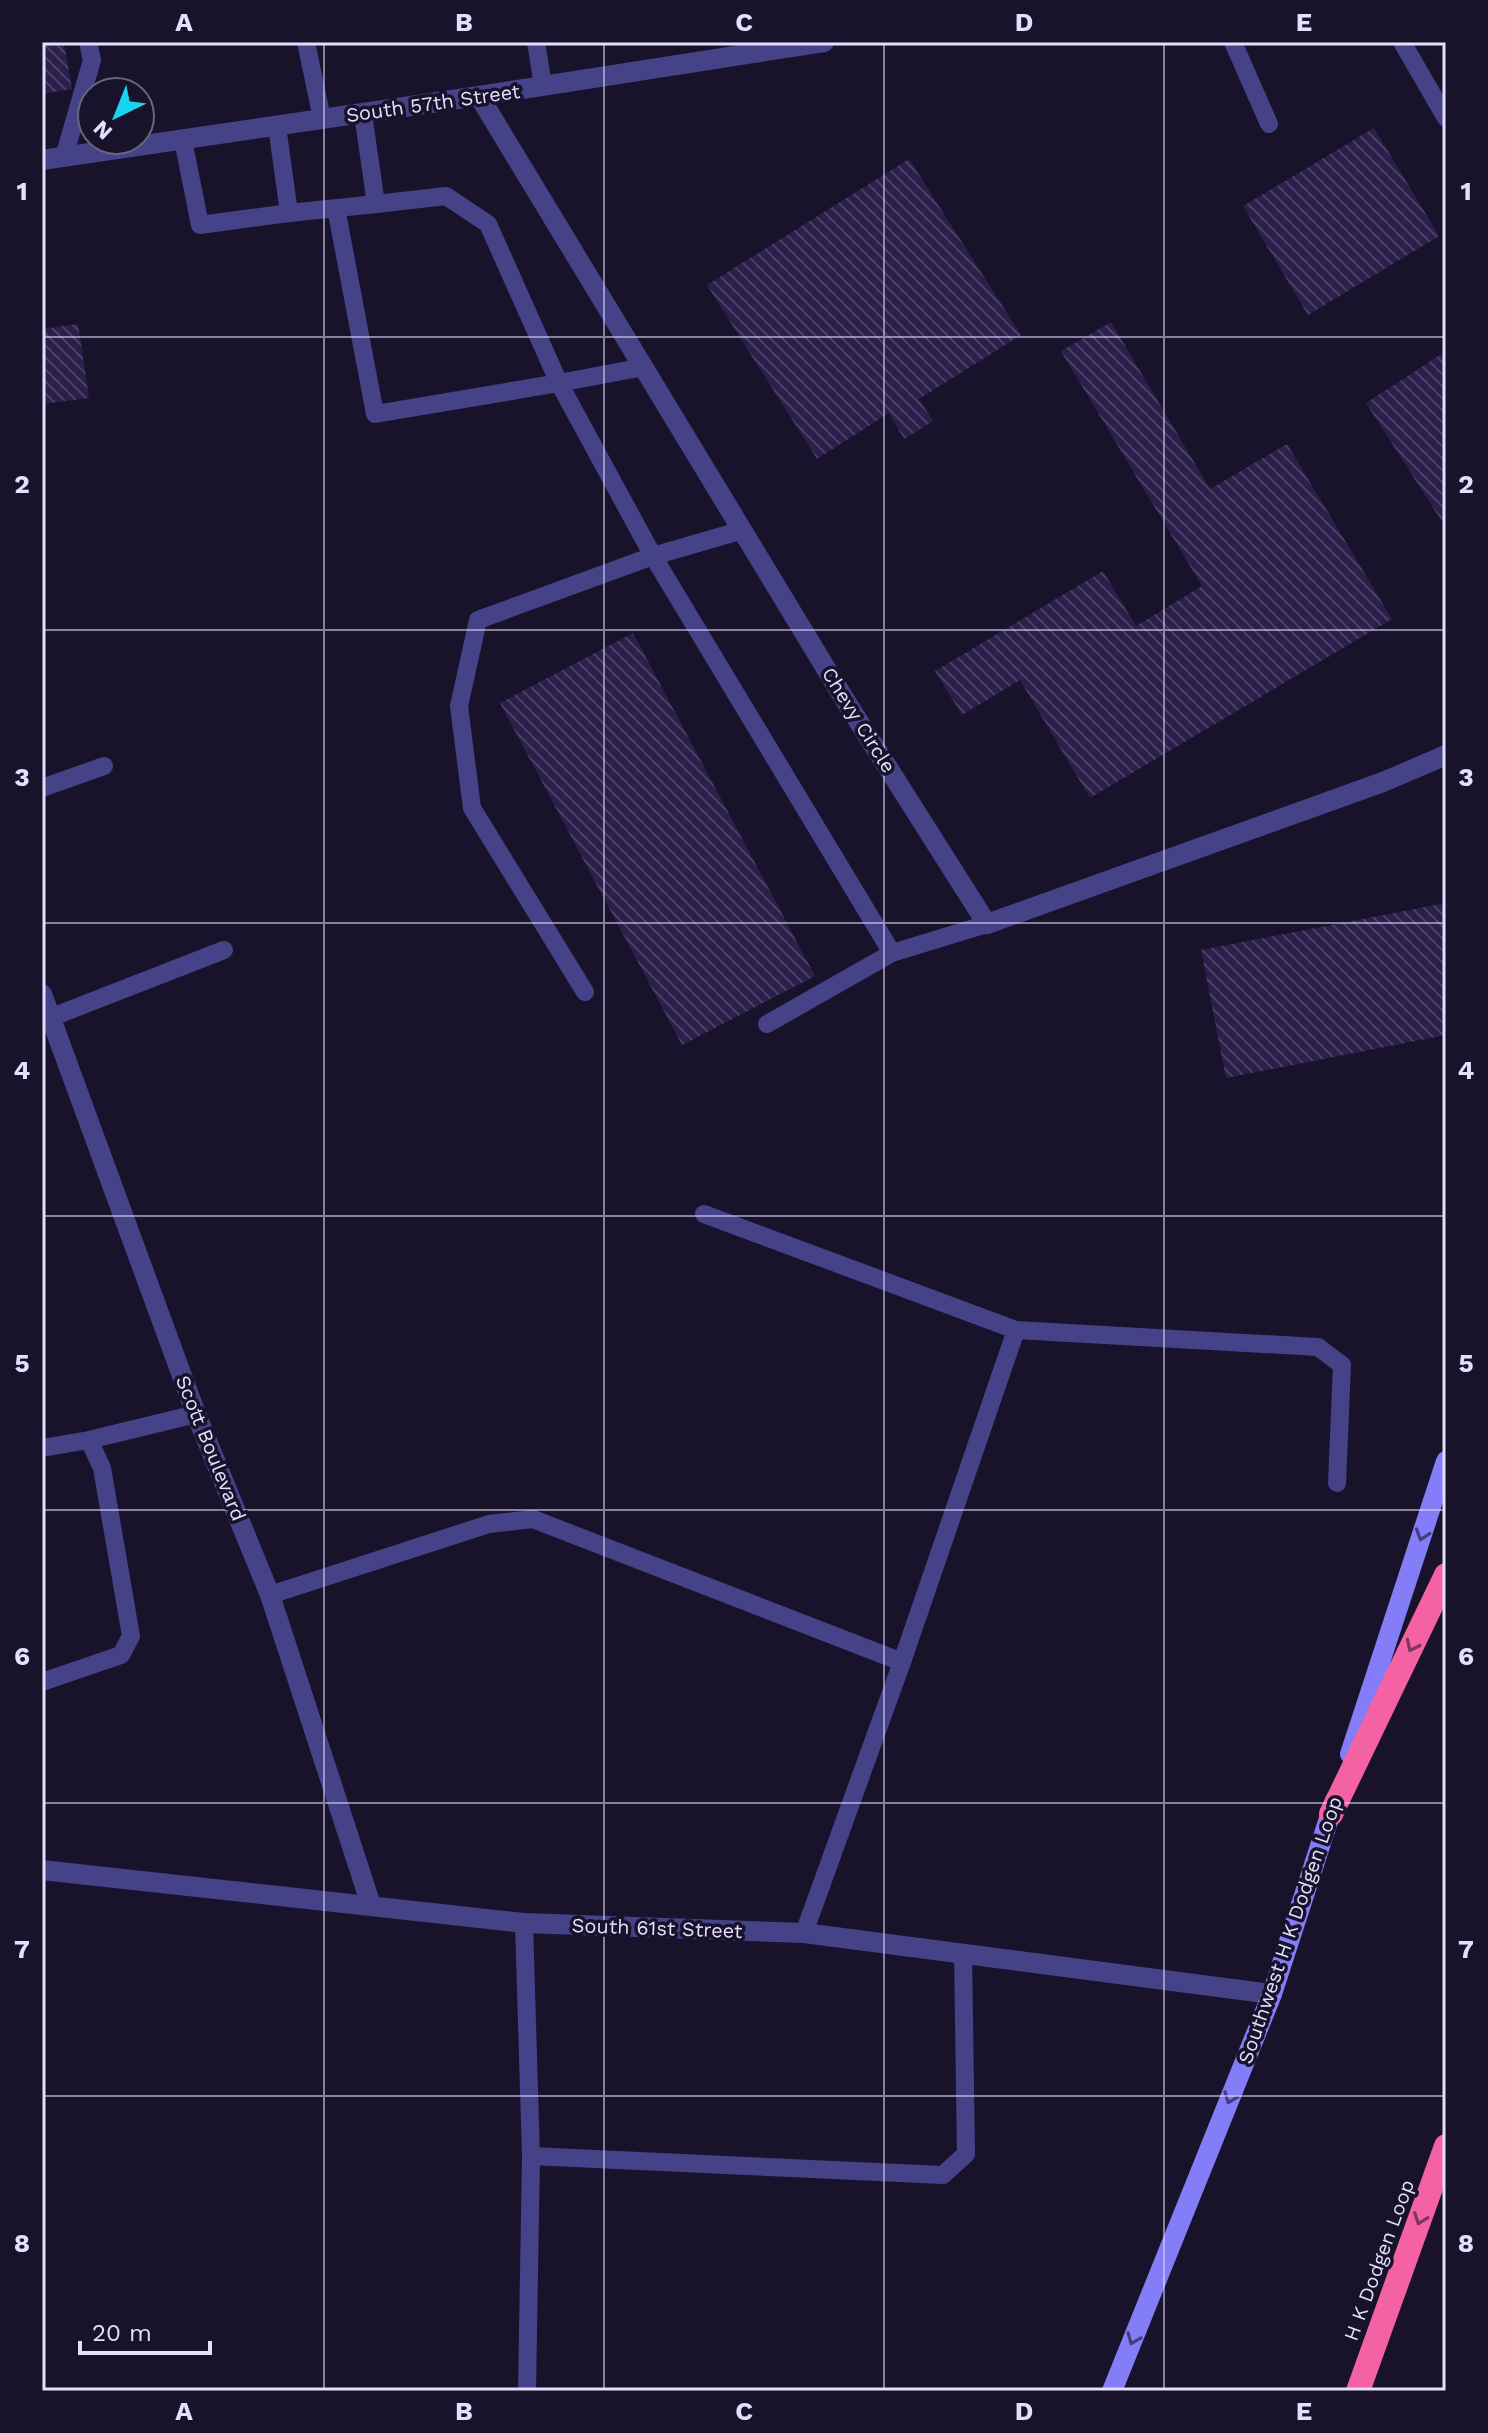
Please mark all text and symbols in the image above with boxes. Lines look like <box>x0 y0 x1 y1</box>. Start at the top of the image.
text: A <box>175 7 193 37</box>
text: B <box>455 7 473 37</box>
text: C <box>735 7 753 37</box>
text: D <box>1015 7 1033 37</box>
text: E <box>1296 7 1312 37</box>
north arrow <box>76 76 156 156</box>
street label: South 57th Street <box>344 79 522 127</box>
text: N <box>88 116 117 145</box>
text: 1 <box>16 176 28 206</box>
text: 1 <box>1460 176 1472 206</box>
text: 2 <box>14 469 30 499</box>
text: 2 <box>1458 469 1474 499</box>
street label: Chevy Circle <box>817 663 901 777</box>
text: 3 <box>14 762 30 792</box>
text: 3 <box>1458 762 1474 792</box>
text: 4 <box>14 1055 31 1085</box>
text: 4 <box>1458 1055 1475 1085</box>
text: 5 <box>14 1348 30 1378</box>
text: 5 <box>1458 1348 1474 1378</box>
street label: Scott Boulevard <box>171 1372 251 1524</box>
one-way arrow <box>1415 1527 1431 1541</box>
one-way arrow <box>1406 1637 1422 1652</box>
text: 6 <box>14 1641 30 1671</box>
text: 6 <box>1458 1641 1474 1671</box>
street label: Southwest H K Dodgen Loop <box>1233 1793 1347 2067</box>
street label: South 61st Street <box>571 1913 743 1943</box>
text: 7 <box>14 1934 30 1964</box>
text: 7 <box>1458 1934 1474 1964</box>
one-way arrow <box>1223 2090 1239 2104</box>
street label: H K Dodgen Loop <box>1339 2176 1419 2344</box>
one-way arrow <box>1413 2211 1429 2225</box>
text: 8 <box>14 2228 30 2258</box>
text: 8 <box>1458 2228 1474 2258</box>
scale bar <box>80 2305 210 2355</box>
text: 20 m <box>92 2319 152 2347</box>
one-way arrow <box>1126 2331 1143 2345</box>
text: A <box>175 2396 193 2426</box>
text: B <box>455 2396 473 2426</box>
text: C <box>735 2396 753 2426</box>
text: D <box>1015 2396 1033 2426</box>
text: E <box>1296 2396 1312 2426</box>

